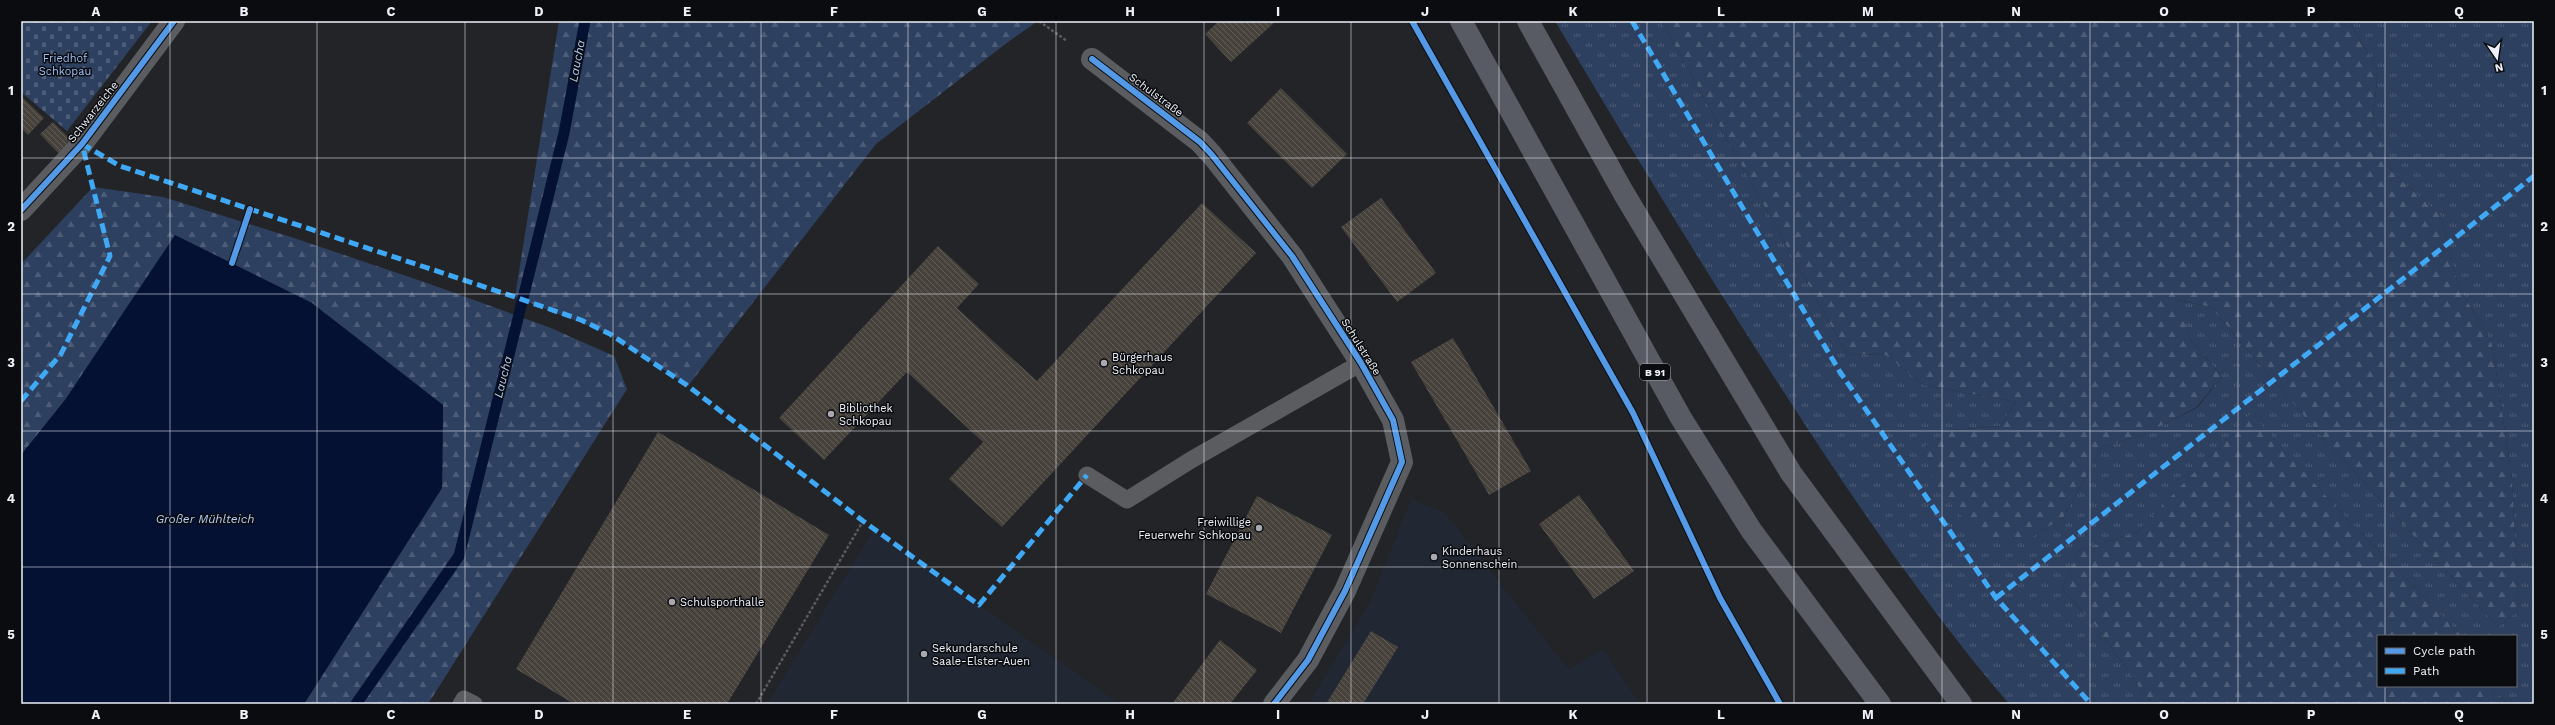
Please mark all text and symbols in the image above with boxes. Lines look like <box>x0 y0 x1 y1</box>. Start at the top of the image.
text: A <box>92 4 101 19</box>
text: B <box>240 4 249 19</box>
text: C <box>387 4 396 19</box>
text: D <box>534 4 544 19</box>
text: E <box>683 4 691 19</box>
text: F <box>830 4 838 19</box>
text: G <box>977 4 987 19</box>
text: H <box>1125 4 1135 19</box>
text: I <box>1276 4 1280 19</box>
text: J <box>1421 4 1429 19</box>
text: K <box>1568 4 1578 19</box>
text: L <box>1717 4 1725 19</box>
text: M <box>1862 4 1874 19</box>
text: N <box>2011 4 2021 19</box>
text: O <box>2159 4 2169 19</box>
text: P <box>2307 4 2316 19</box>
text: Q <box>2454 4 2464 19</box>
water label: Laucha <box>566 38 588 83</box>
north arrow <box>2477 38 2517 78</box>
park label: Friedhof Schkopau <box>39 52 91 78</box>
text: N <box>2494 60 2505 75</box>
street label: Schulstraße <box>1126 70 1186 120</box>
street label: Schwarzeiche <box>65 79 121 145</box>
text: 1 <box>8 83 14 98</box>
text: 1 <box>2541 83 2547 98</box>
text: 2 <box>7 219 15 234</box>
text: 2 <box>2540 219 2548 234</box>
street label: Schulstraße <box>1338 316 1384 378</box>
place label: Bürgerhaus Schkopau <box>1112 351 1173 377</box>
water label: Laucha <box>491 354 515 399</box>
text: 3 <box>7 355 15 370</box>
text: 3 <box>2540 355 2548 370</box>
marker: Bürgerhaus Schkopau <box>1099 358 1109 368</box>
road number: B 91 <box>1640 364 1670 380</box>
place label: Bibliothek Schkopau <box>839 402 893 428</box>
marker: Bibliothek Schkopau <box>826 409 836 419</box>
text: 4 <box>7 491 16 506</box>
text: 4 <box>2540 491 2549 506</box>
water label: Großer Mühlteich <box>156 512 254 526</box>
place label: Freiwillige Feuerwehr Schkopau <box>1138 516 1251 542</box>
marker: Freiwillige Feuerwehr Schkopau <box>1254 523 1264 533</box>
place label: Kinderhaus Sonnenschein <box>1442 545 1517 571</box>
marker: Kinderhaus Sonnenschein <box>1429 552 1439 562</box>
place label: Schulsporthalle <box>680 596 764 609</box>
marker: Schulsporthalle <box>667 597 677 607</box>
text: 5 <box>7 627 15 642</box>
text: 5 <box>2540 627 2548 642</box>
legend <box>2377 635 2517 687</box>
place label: Sekundarschule Saale-Elster-Auen <box>932 642 1030 668</box>
text: Cycle path <box>2413 644 2475 658</box>
marker: Sekundarschule Saale-Elster-Auen <box>919 649 929 659</box>
text: Path <box>2413 664 2439 678</box>
text: A <box>92 707 101 722</box>
text: B <box>240 707 249 722</box>
text: C <box>387 707 396 722</box>
text: D <box>534 707 544 722</box>
text: E <box>683 707 691 722</box>
text: F <box>830 707 838 722</box>
text: G <box>977 707 987 722</box>
text: H <box>1125 707 1135 722</box>
text: I <box>1276 707 1280 722</box>
text: J <box>1421 707 1429 722</box>
text: K <box>1568 707 1578 722</box>
text: L <box>1717 707 1725 722</box>
text: M <box>1862 707 1874 722</box>
text: N <box>2011 707 2021 722</box>
text: O <box>2159 707 2169 722</box>
text: P <box>2307 707 2316 722</box>
text: Q <box>2454 707 2464 722</box>

